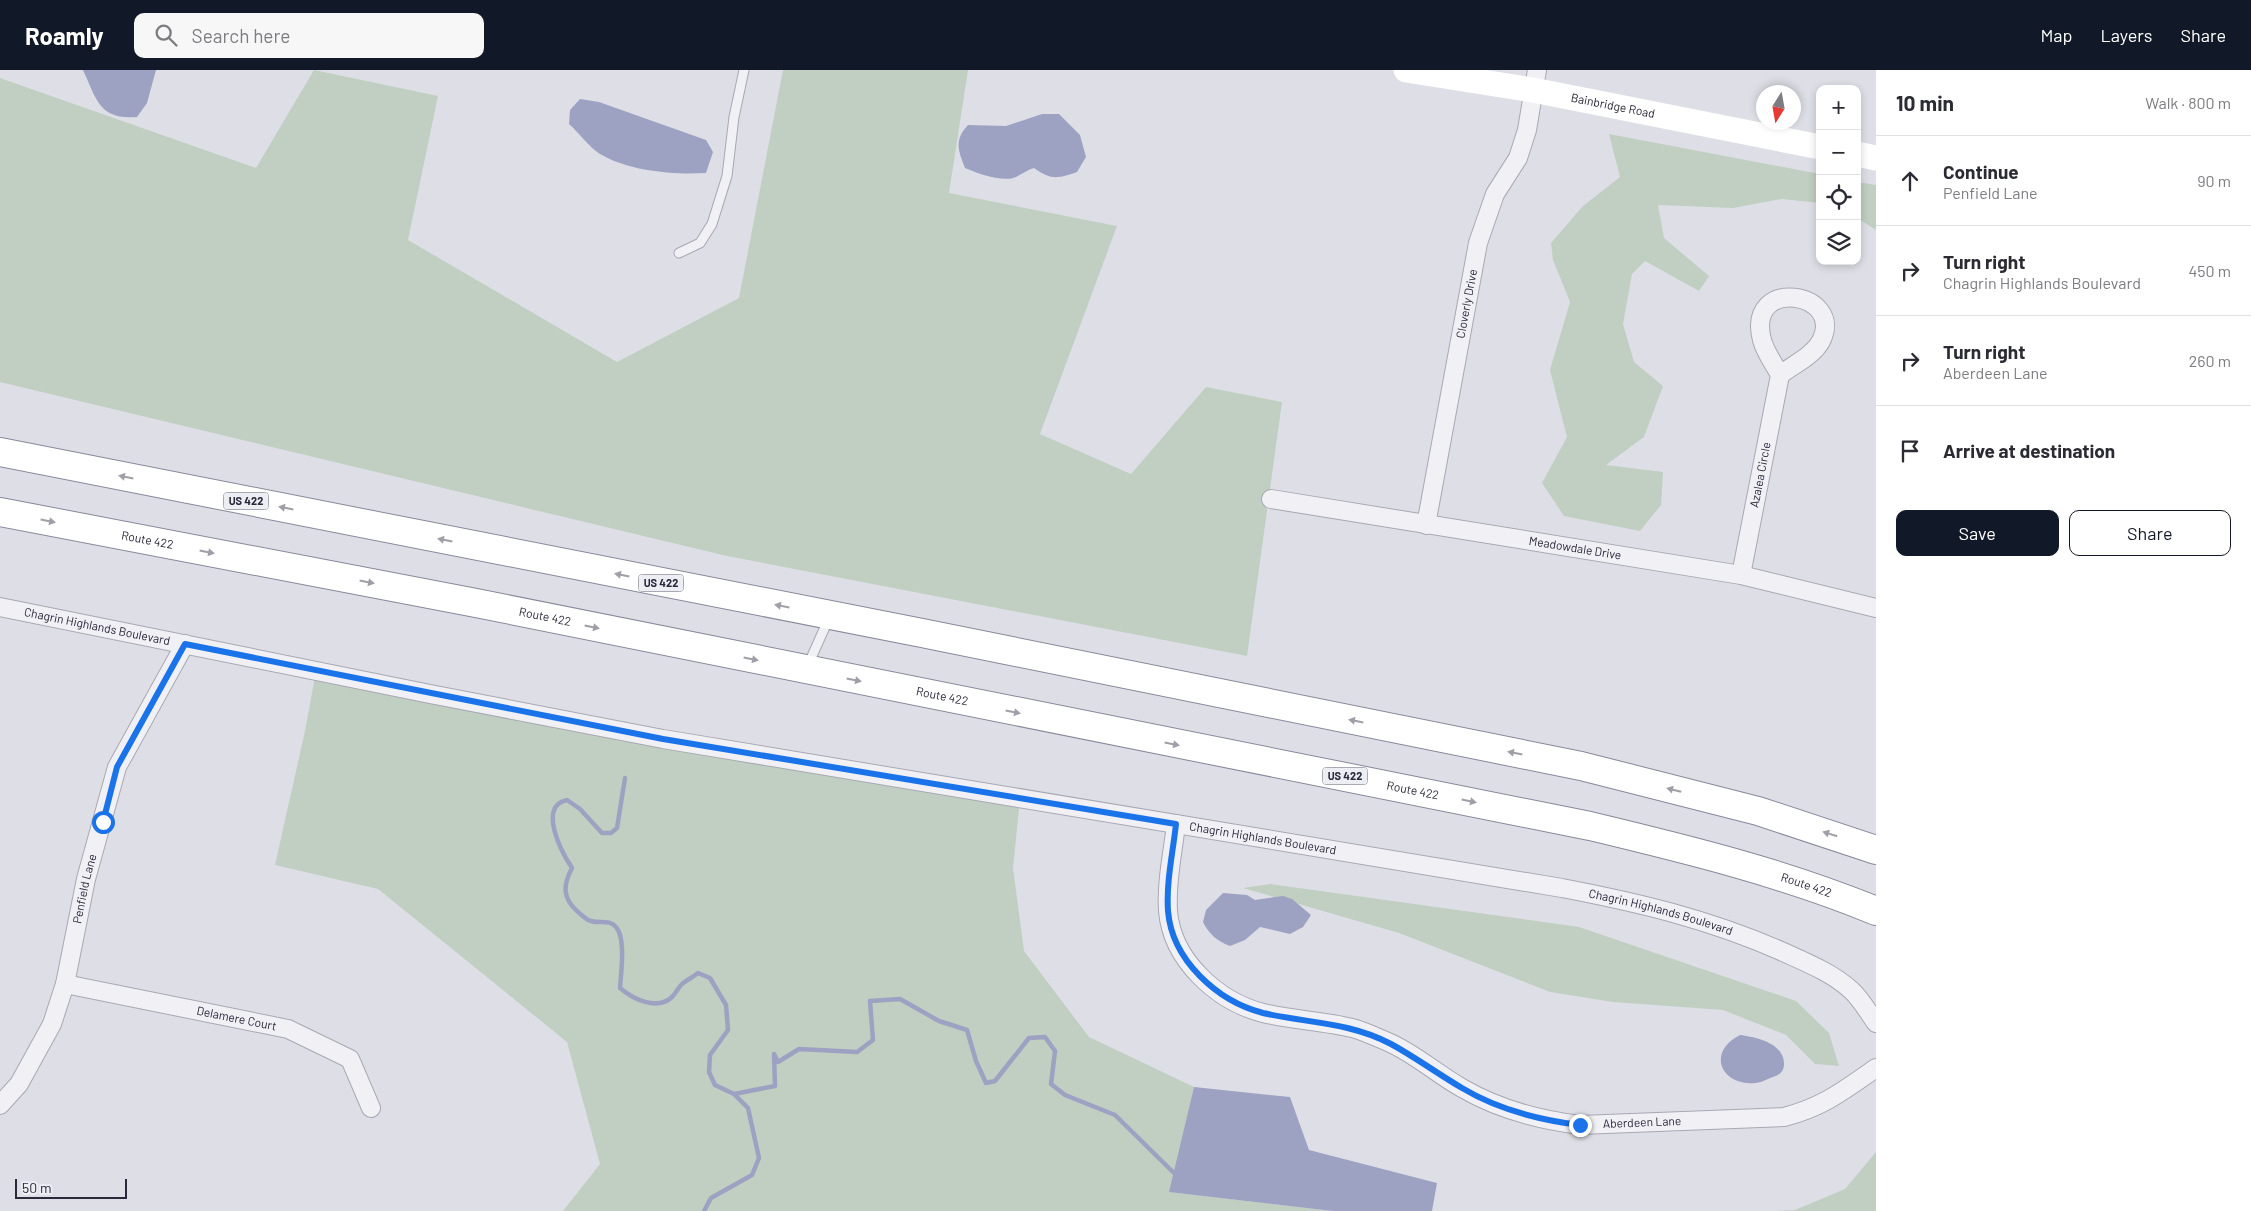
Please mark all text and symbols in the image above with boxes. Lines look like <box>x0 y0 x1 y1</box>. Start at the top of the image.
search box <box>134 13 484 58</box>
text: Roamly <box>25 21 104 50</box>
icon: search <box>152 21 180 49</box>
text: Search here <box>192 24 290 47</box>
text: Map <box>2040 24 2072 46</box>
text: Layers <box>2100 24 2153 46</box>
text: Share <box>2181 24 2226 46</box>
north arrow <box>1756 85 1801 130</box>
map controls <box>1816 85 1861 265</box>
button: + <box>1816 85 1861 130</box>
street label: Bainbridge Road <box>1570 90 1656 120</box>
text: 10 min <box>1896 90 1954 115</box>
text: Walk · 800 m <box>2145 93 2231 112</box>
button: − <box>1816 130 1861 175</box>
text: Continue <box>1943 160 2019 183</box>
icon: ahead <box>1896 167 1924 195</box>
text: 90 m <box>2197 171 2231 190</box>
button: locate <box>1816 175 1861 220</box>
text: Penfield Lane <box>1943 183 2038 202</box>
button: layers <box>1816 220 1861 265</box>
text: Turn right <box>1943 250 2025 273</box>
icon: right <box>1896 257 1924 285</box>
text: 450 m <box>2188 261 2231 280</box>
street label: Cloverly Drive <box>1453 268 1479 339</box>
text: Chagrin Highlands Boulevard <box>1943 273 2141 292</box>
text: Turn right <box>1943 340 2025 363</box>
icon: right <box>1896 347 1924 375</box>
text: 260 m <box>2189 351 2231 370</box>
text: Aberdeen Lane <box>1943 363 2048 382</box>
icon: arrive <box>1896 437 1924 465</box>
text: Arrive at destination <box>1943 439 2115 462</box>
street label: Azalea Circle <box>1746 441 1773 509</box>
one-way arrow <box>118 473 134 481</box>
road number: US 422 <box>224 492 268 510</box>
one-way arrow <box>277 504 293 512</box>
button: Save <box>1896 510 2059 556</box>
button: Share <box>2069 510 2231 556</box>
one-way arrow <box>40 518 56 526</box>
street label: Route 422 <box>120 527 175 551</box>
street label: Meadowdale Drive <box>1528 533 1622 562</box>
one-way arrow <box>437 535 453 543</box>
one-way arrow <box>200 548 216 556</box>
one-way arrow <box>614 570 630 578</box>
road number: US 422 <box>638 574 684 592</box>
one-way arrow <box>359 579 375 587</box>
one-way arrow <box>773 602 789 610</box>
street label: Chagrin Highlands Boulevard <box>23 604 171 647</box>
street label: Route 422 <box>518 604 572 628</box>
one-way arrow <box>584 623 600 631</box>
one-way arrow <box>744 655 759 663</box>
one-way arrow <box>846 676 862 684</box>
street label: Route 422 <box>915 683 970 707</box>
one-way arrow <box>1005 708 1021 716</box>
one-way arrow <box>1349 717 1364 725</box>
one-way arrow <box>1165 740 1181 748</box>
one-way arrow <box>1508 749 1523 757</box>
road number: US 422 <box>1322 768 1368 784</box>
street label: Route 422 <box>1386 777 1440 802</box>
one-way arrow <box>1666 786 1681 794</box>
one-way arrow <box>1462 797 1478 805</box>
route start <box>92 811 115 834</box>
street label: Chagrin Highlands Boulevard <box>1189 818 1337 856</box>
one-way arrow <box>1822 829 1837 837</box>
street label: Penfield Lane <box>69 852 99 925</box>
street label: Route 422 <box>1779 869 1834 899</box>
street label: Chagrin Highlands Boulevard <box>1588 885 1735 937</box>
street label: Delamere Court <box>196 1003 278 1033</box>
street label: Aberdeen Lane <box>1602 1113 1681 1130</box>
route end <box>1569 1114 1592 1137</box>
scale bar <box>15 1176 128 1199</box>
text: 50 m <box>22 1179 51 1196</box>

